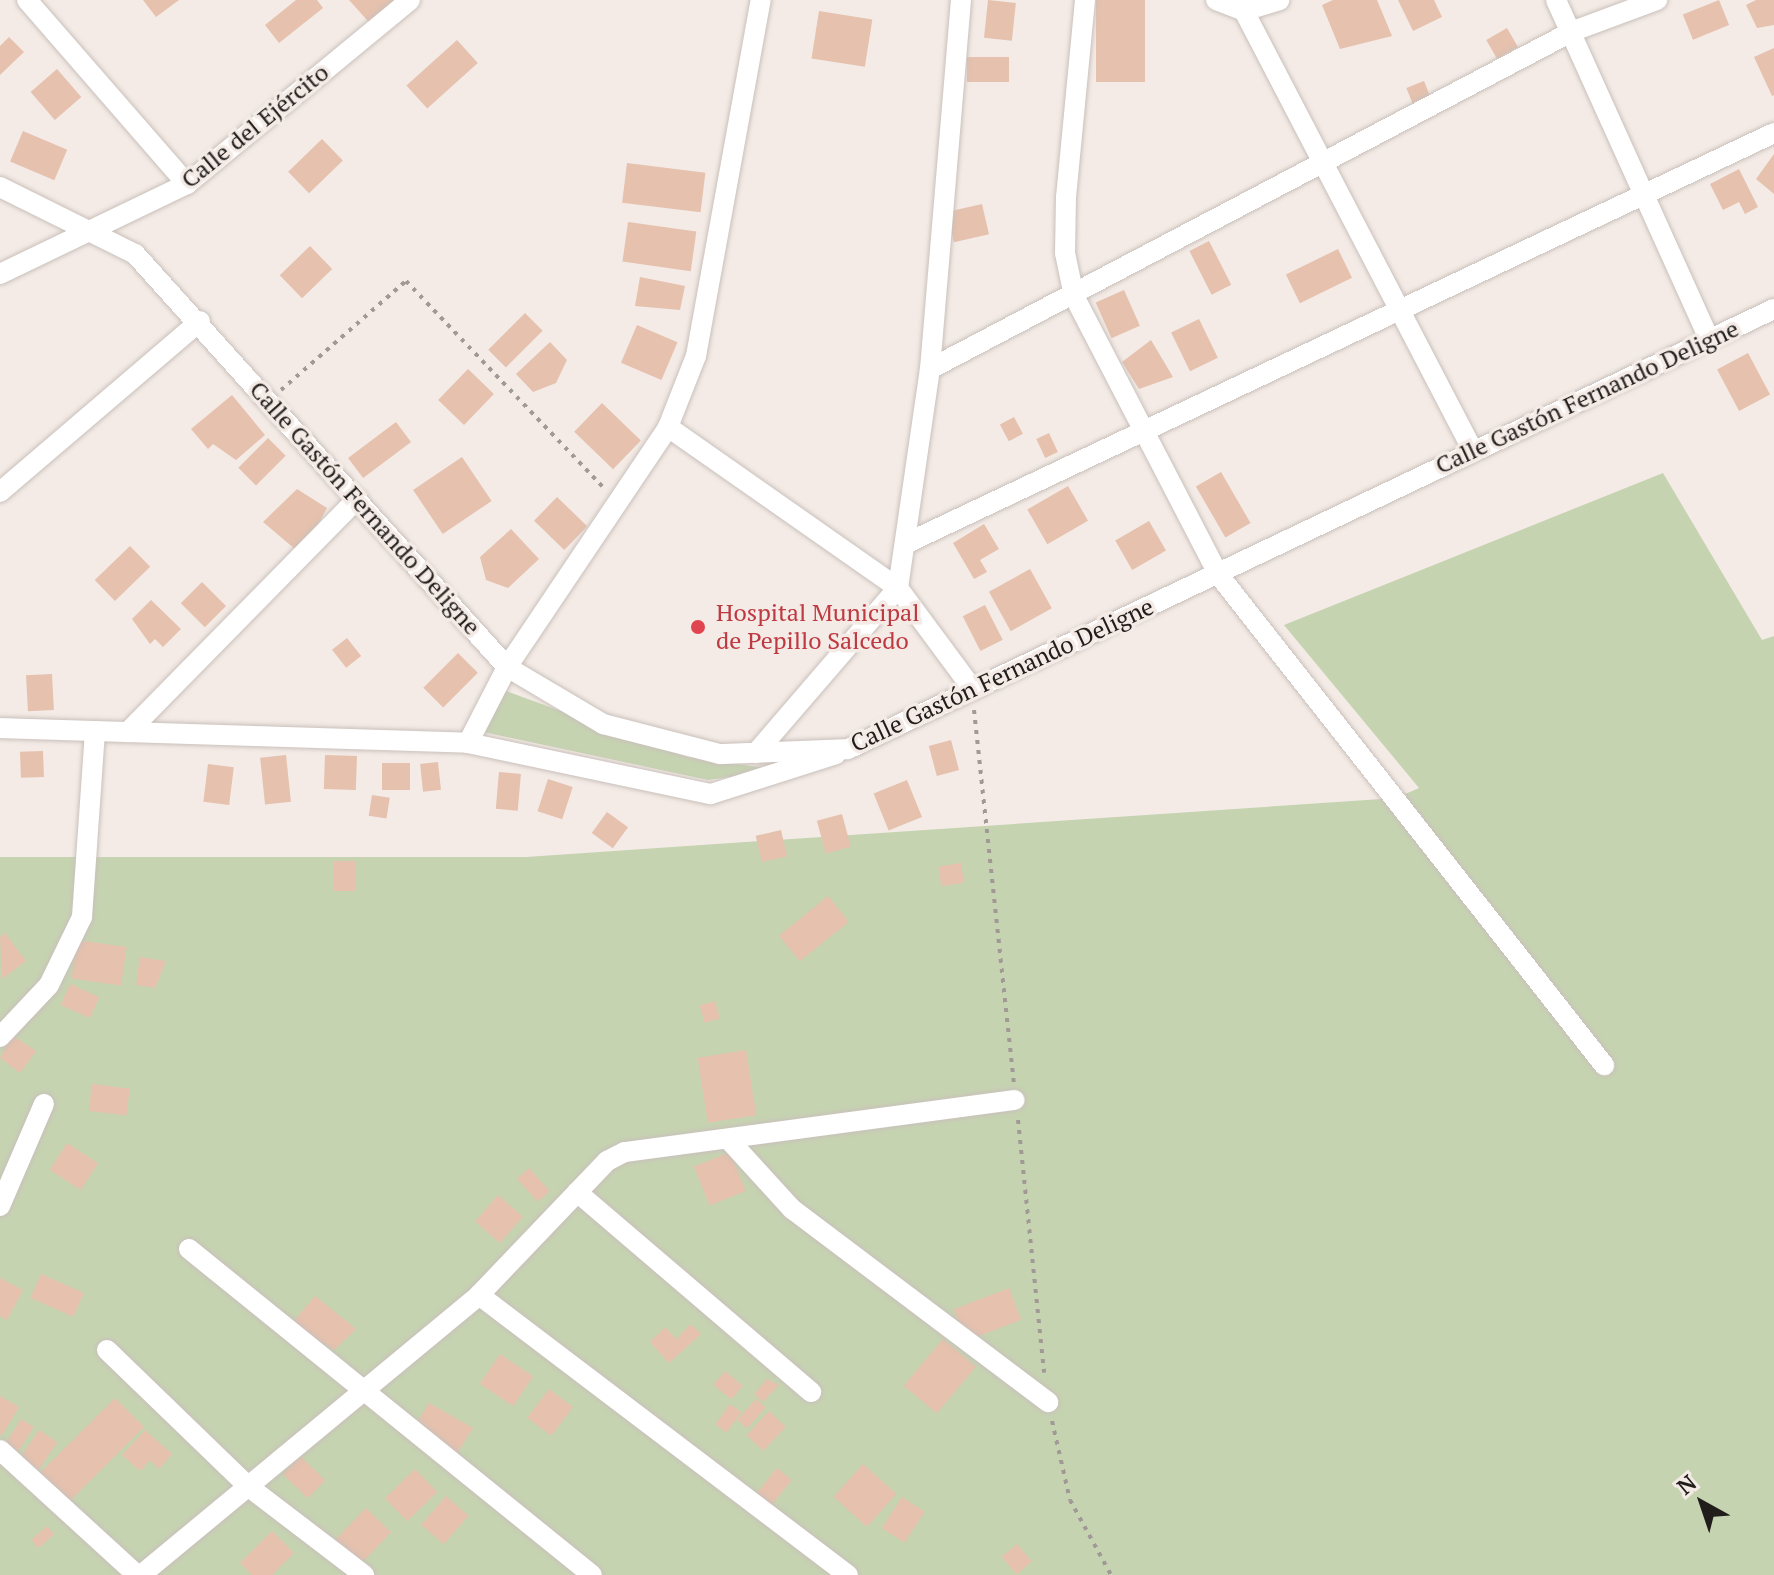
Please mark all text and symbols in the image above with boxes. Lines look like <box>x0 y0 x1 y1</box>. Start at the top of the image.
street label: Calle del Ejército <box>176 58 334 194</box>
street label: Calle Gastón Fernando Deligne <box>1431 314 1743 480</box>
street label: Calle Gastón Fernando Deligne <box>244 375 486 641</box>
street label: Calle Gastón Fernando Deligne <box>846 592 1158 758</box>
place label: Hospital Municipal de Pepillo Salcedo <box>716 599 919 655</box>
marker: Hospital Municipal de Pepillo Salcedo <box>687 616 709 638</box>
north arrow <box>1662 1463 1742 1543</box>
text: N <box>1671 1468 1702 1501</box>

